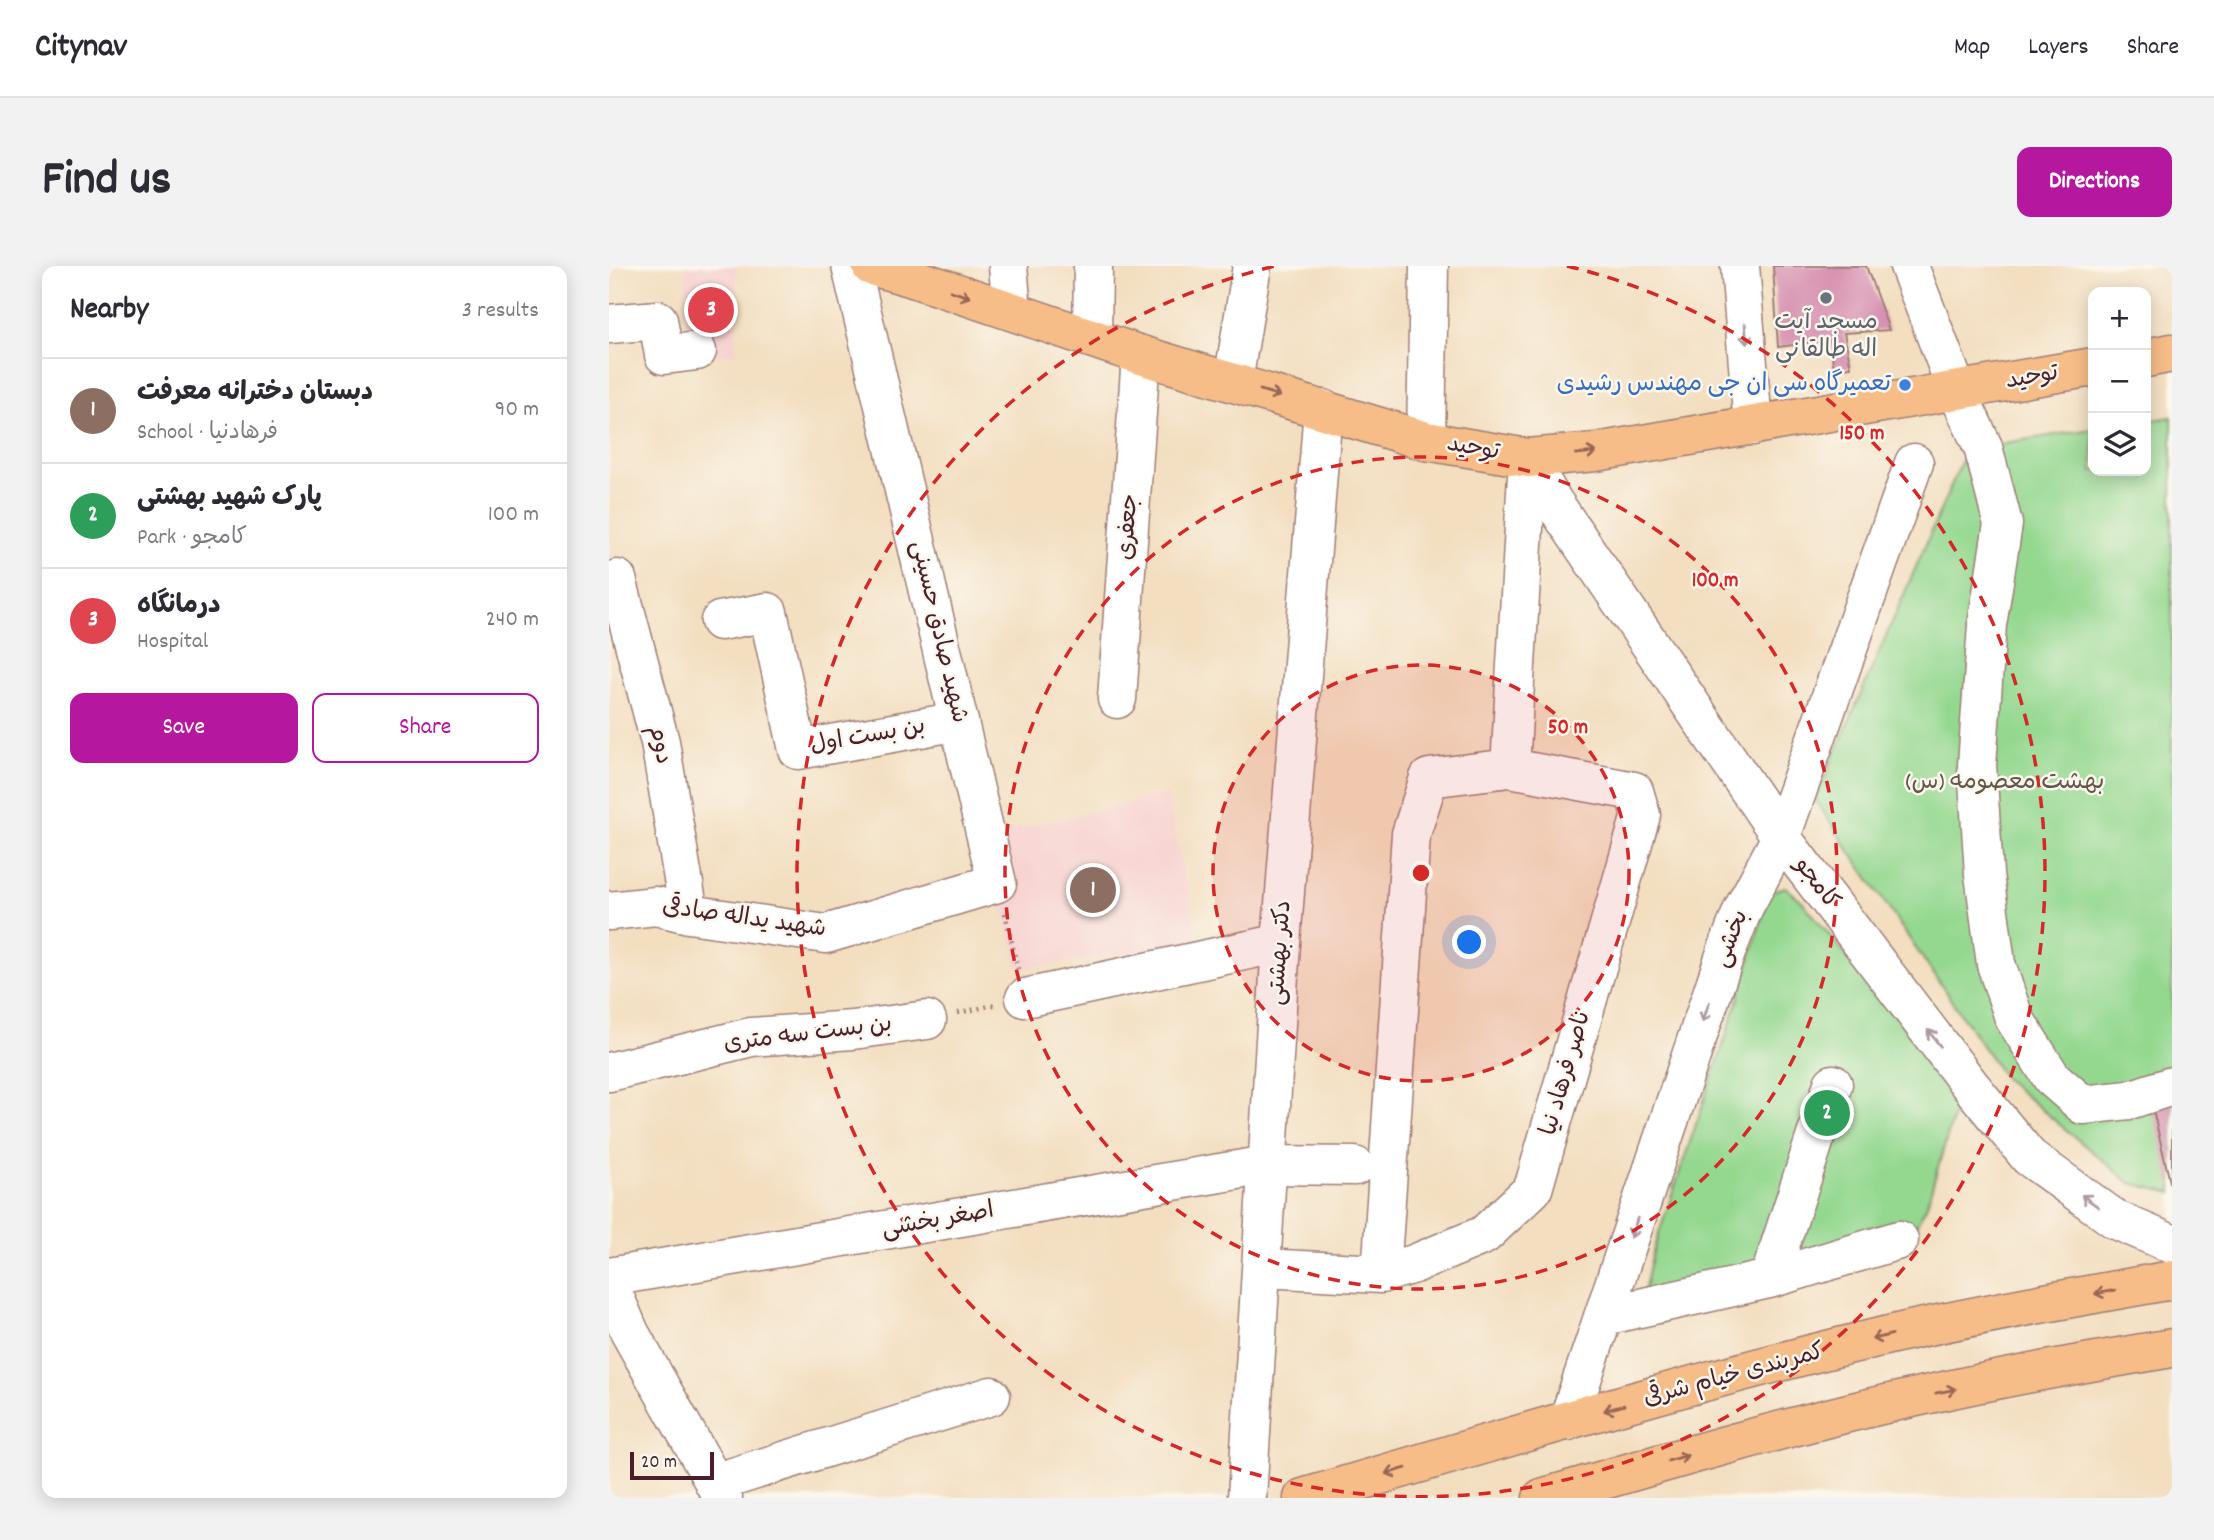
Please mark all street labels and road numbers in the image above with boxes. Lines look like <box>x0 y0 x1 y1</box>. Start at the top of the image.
street label: توحید <box>2003 356 2062 399</box>
street label: توحید <box>1444 428 1503 471</box>
street label: جعفری <box>1110 493 1148 561</box>
street label: شهید صادق حسینی <box>901 537 975 727</box>
street label: بن بست اول <box>808 710 928 764</box>
street label: دوم <box>638 722 680 768</box>
street label: کامجو <box>1784 849 1847 917</box>
street label: شهید یداله صادقی <box>660 890 828 947</box>
street label: دکتر بهشتی <box>1260 899 1302 1007</box>
street label: بخشی <box>1706 905 1758 973</box>
street label: ناصر فرهاد نیا <box>1533 1006 1601 1140</box>
street label: بن بست سه متری <box>722 1008 894 1062</box>
street label: اصغر بخشی <box>879 1194 997 1248</box>
street label: کمربندی خیام شرقی <box>1639 1335 1828 1417</box>

